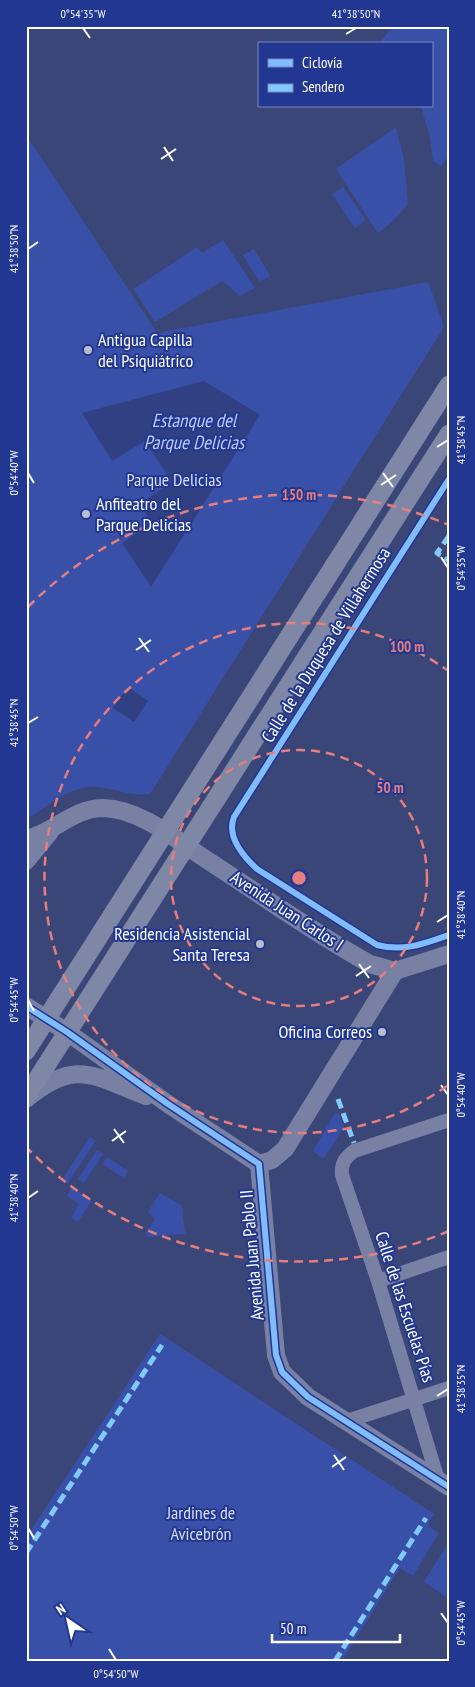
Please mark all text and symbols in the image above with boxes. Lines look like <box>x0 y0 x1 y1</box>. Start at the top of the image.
text: 0°54'35"W <box>60 6 106 21</box>
text: 41°38'50"N <box>332 6 380 21</box>
legend <box>258 42 432 108</box>
text: Ciclovía <box>302 53 342 72</box>
text: Sendero <box>302 77 344 96</box>
text: 41°38'50"N <box>6 225 21 273</box>
place label: Antigua Capilla del Psiquiátrico <box>98 328 193 372</box>
marker: Antigua Capilla del Psiquiátrico <box>82 344 94 356</box>
water label: Estanque del Parque Delicias <box>144 408 246 454</box>
text: 41°38'45"N <box>453 416 468 464</box>
text: 0°54'40"W <box>6 450 21 496</box>
park label: Parque Delicias <box>126 468 222 491</box>
text: 150 m <box>282 485 316 504</box>
place label: Anfiteatro del Parque Delicias <box>96 492 191 536</box>
marker: Anfiteatro del Parque Delicias <box>80 508 92 520</box>
street label: Calle de la Duquesa de Villahermosa <box>256 543 395 747</box>
text: 0°54'35"W <box>453 545 468 591</box>
text: 100 m <box>390 637 424 656</box>
text: 41°38'45"N <box>6 699 21 747</box>
text: 50 m <box>376 778 404 797</box>
street label: Avenida Juan Carlos I <box>226 865 348 956</box>
centre of rings <box>290 869 308 887</box>
text: 41°38'40"N <box>453 891 468 939</box>
place label: Residencia Asistencial Santa Teresa <box>114 922 251 966</box>
marker: Residencia Asistencial Santa Teresa <box>254 938 266 950</box>
text: 0°54'45"W <box>6 977 21 1023</box>
place label: Oficina Correos <box>278 1020 372 1043</box>
marker: Oficina Correos <box>376 1026 388 1038</box>
text: 0°54'40"W <box>453 1072 468 1118</box>
text: 41°38'40"N <box>6 1174 21 1222</box>
street label: Avenida Juan Pablo II <box>234 1189 269 1321</box>
street label: Calle de las Escuelas Pías <box>370 1229 441 1385</box>
text: 41°38'35"N <box>453 1365 468 1413</box>
park label: Jardines de Avicebrón <box>166 1501 235 1545</box>
text: 0°54'50"W <box>6 1505 21 1551</box>
north arrow <box>42 1594 92 1644</box>
text: N <box>53 1600 69 1619</box>
text: 0°54'45"W <box>453 1600 468 1646</box>
scale bar <box>272 1612 400 1644</box>
text: 50 m <box>280 1619 306 1638</box>
text: 0°54'50"W <box>93 1666 139 1681</box>

